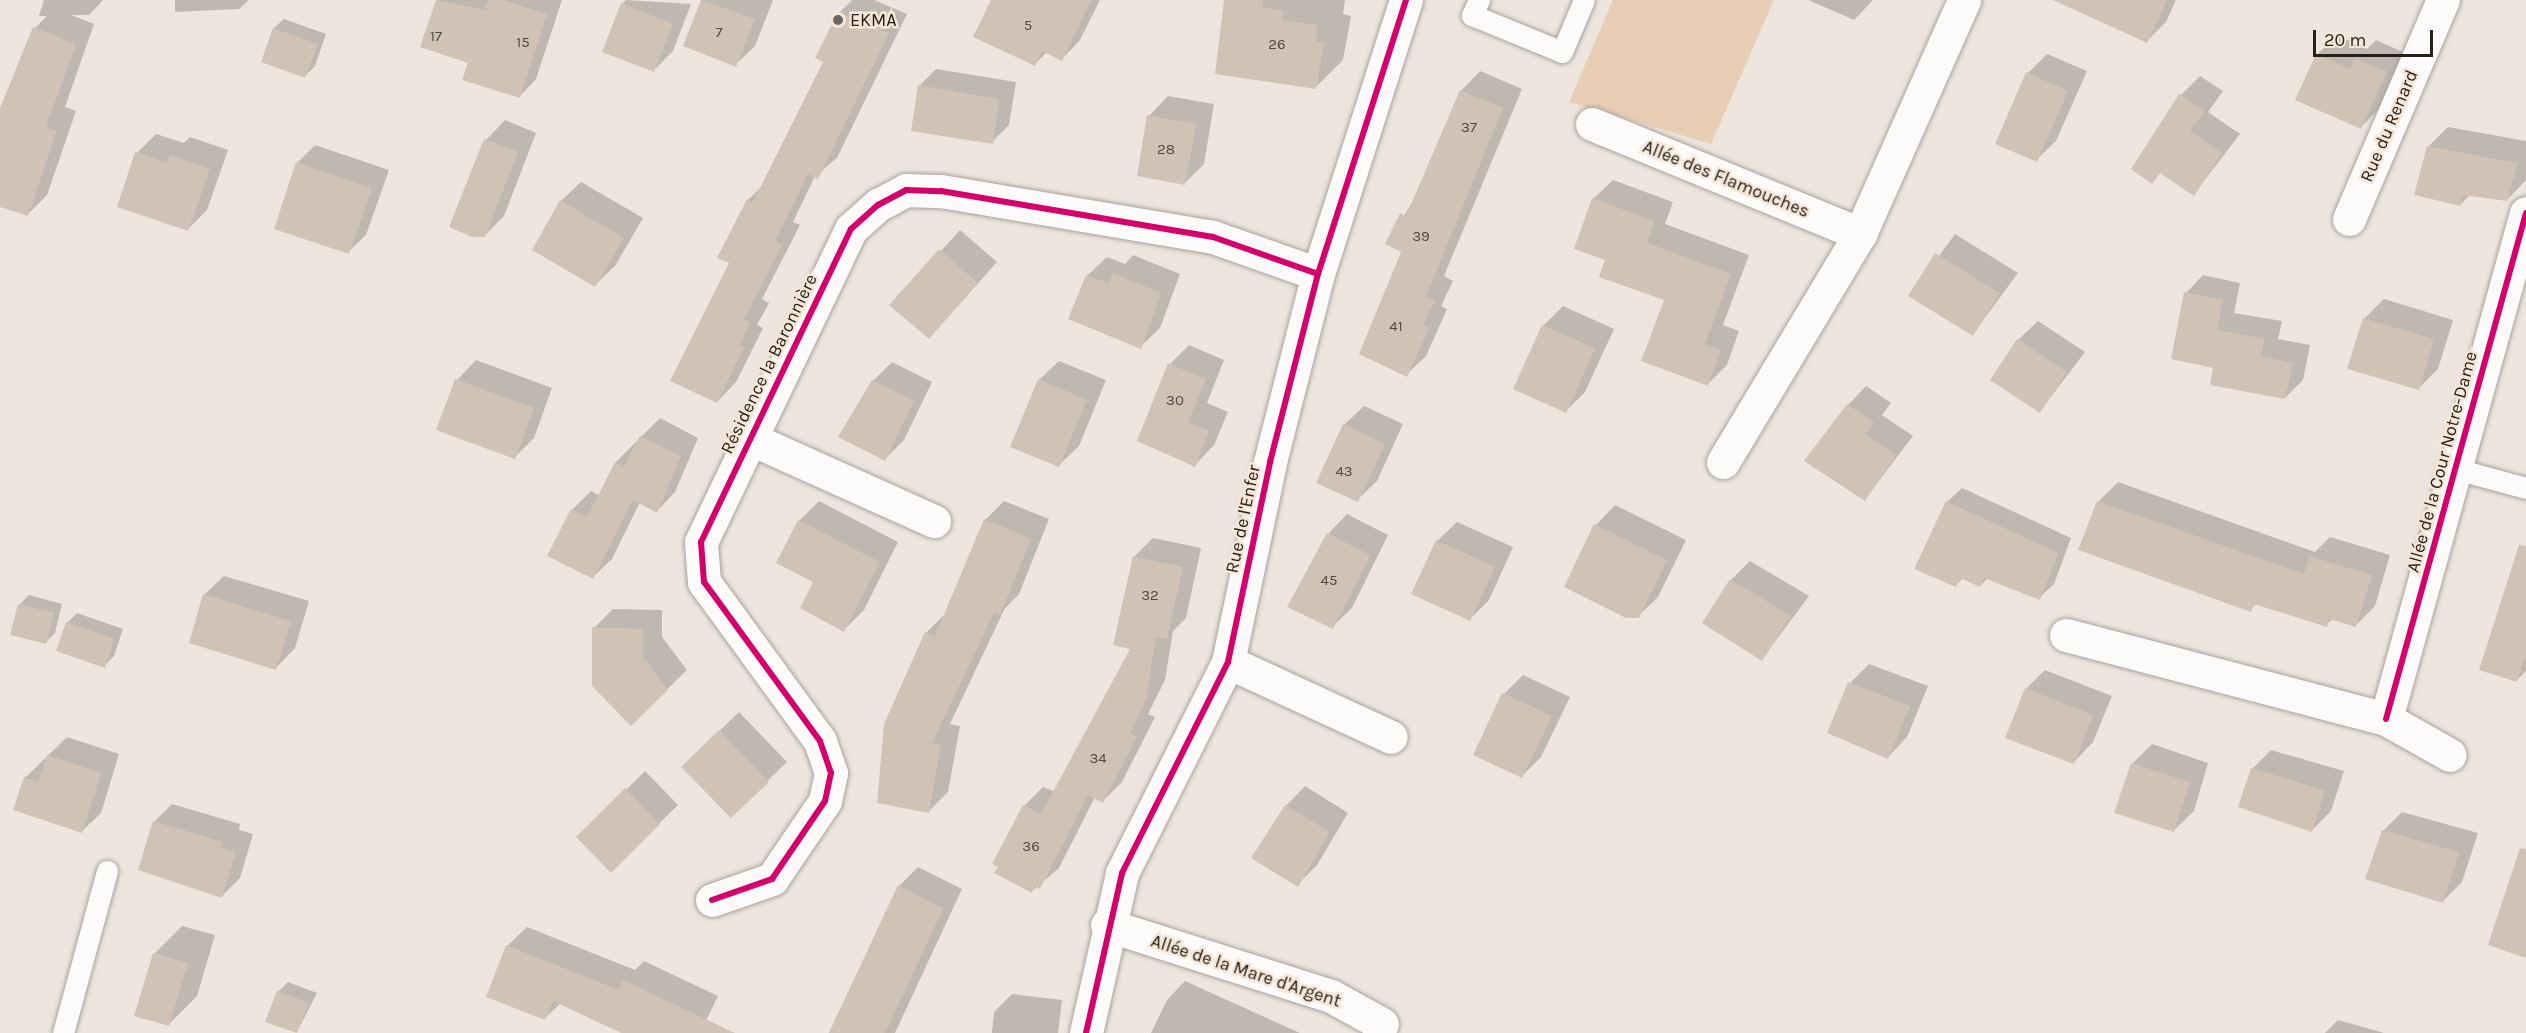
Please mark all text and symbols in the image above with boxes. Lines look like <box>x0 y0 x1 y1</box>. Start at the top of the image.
place label: EKMA <box>850 9 897 31</box>
marker: EKMA <box>831 13 845 27</box>
house number: 5 <box>1024 17 1032 35</box>
scale bar <box>2316 18 2436 56</box>
house number: 7 <box>715 24 723 42</box>
house number: 17 <box>430 28 442 46</box>
text: 20 m <box>2324 29 2366 51</box>
house number: 15 <box>516 34 530 52</box>
house number: 26 <box>1268 36 1286 54</box>
street label: Rue du Renard <box>2356 67 2422 185</box>
house number: 37 <box>1461 119 1477 137</box>
street label: Allée des Flamouches <box>1640 136 1812 222</box>
house number: 28 <box>1157 141 1175 159</box>
house number: 39 <box>1412 228 1430 246</box>
street label: Résidence la Baronnière <box>716 271 822 457</box>
house number: 41 <box>1389 318 1403 336</box>
street label: Allée de la Cour Notre-Dame <box>2402 349 2482 575</box>
house number: 30 <box>1166 392 1184 410</box>
street label: Rue de l'Enfer <box>1221 463 1265 575</box>
house number: 43 <box>1335 463 1353 481</box>
house number: 45 <box>1321 572 1337 590</box>
house number: 32 <box>1141 587 1159 605</box>
house number: 34 <box>1089 750 1107 768</box>
house number: 36 <box>1022 838 1040 856</box>
street label: Allée de la Mare d'Argent <box>1148 930 1344 1012</box>

